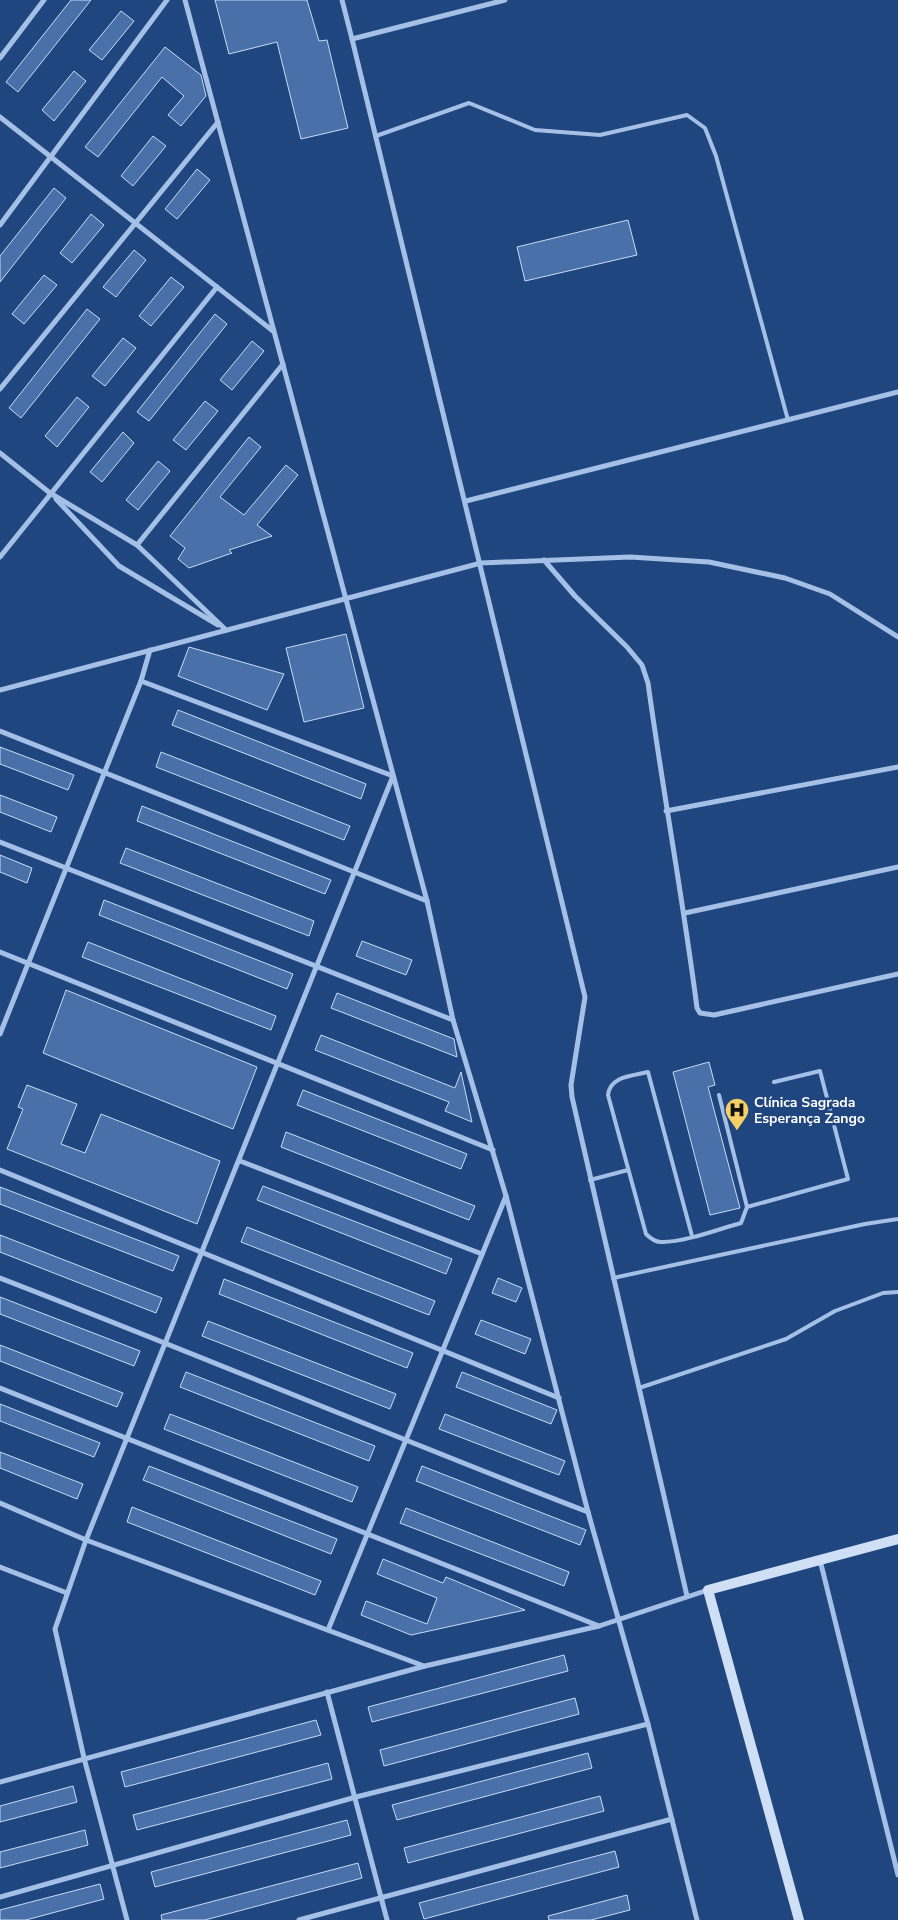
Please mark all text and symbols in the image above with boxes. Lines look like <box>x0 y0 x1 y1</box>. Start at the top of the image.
place label: Clínica Sagrada Esperança Zango <box>754 1093 865 1128</box>
hospital icon: Clínica Sagrada Esperança Zango <box>724 1097 750 1131</box>

